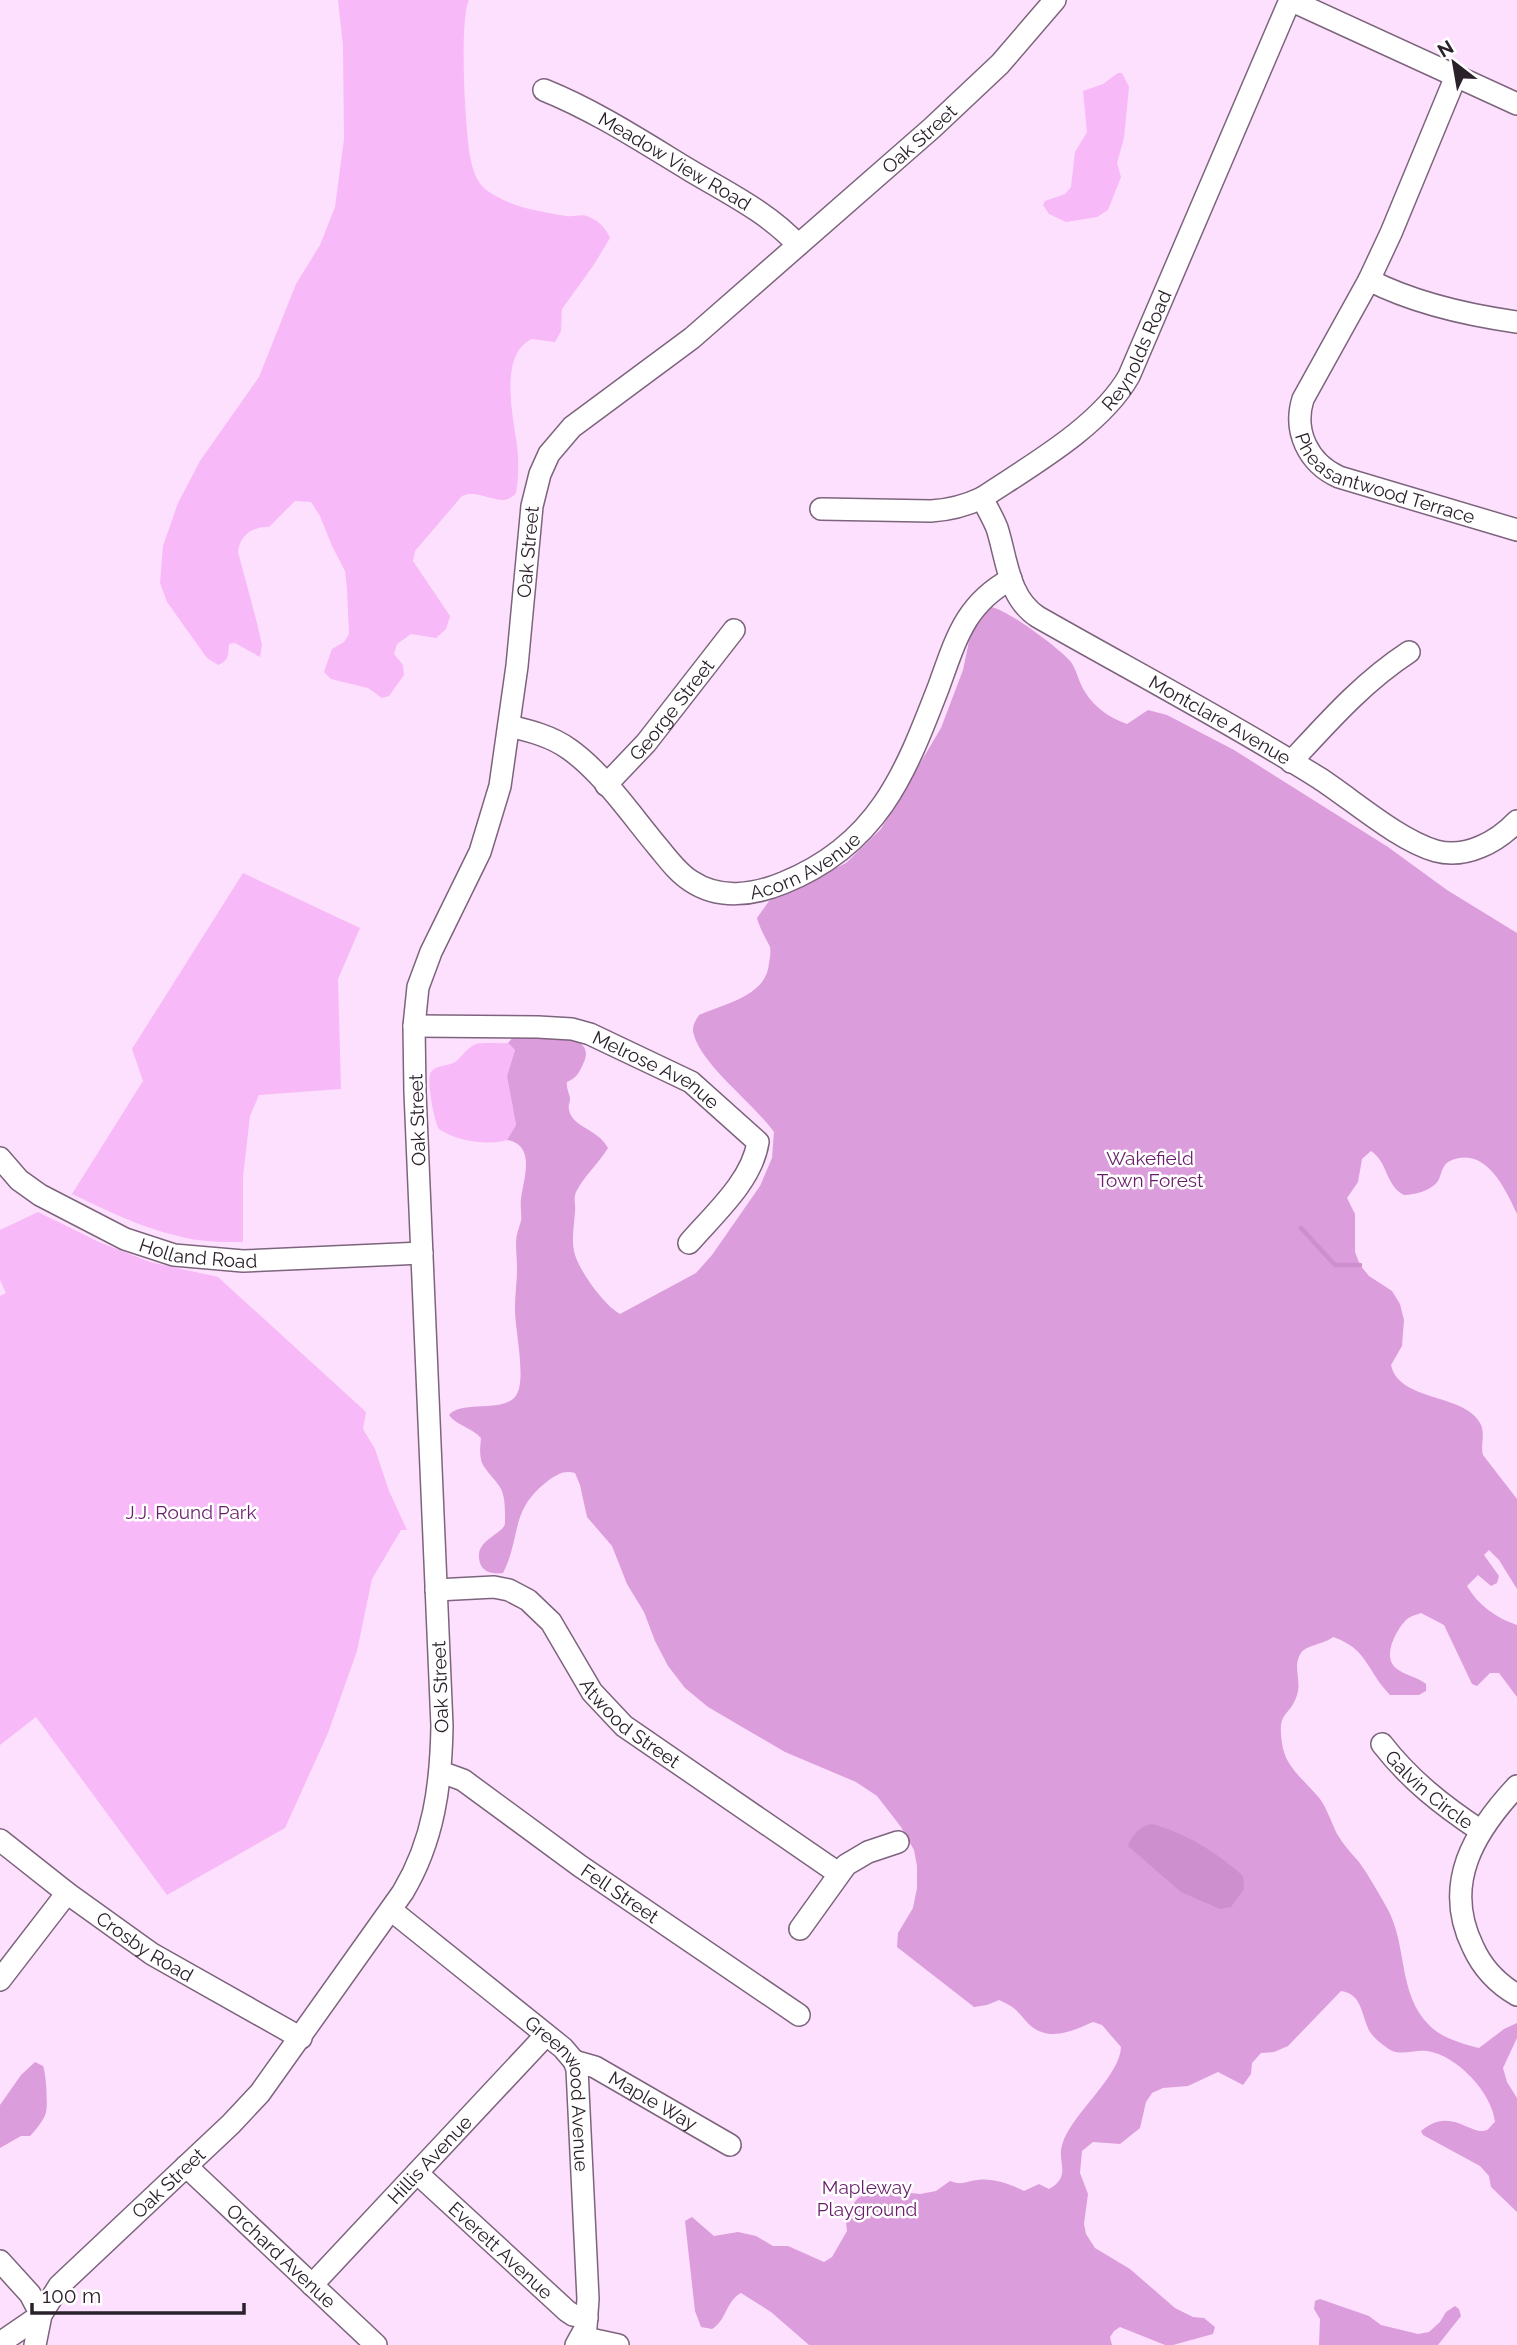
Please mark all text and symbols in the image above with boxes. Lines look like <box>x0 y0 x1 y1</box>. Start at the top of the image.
north arrow <box>1419 28 1489 98</box>
text: N <box>1433 35 1457 62</box>
street label: Oak Street <box>877 99 961 178</box>
street label: Meadow View Road <box>595 107 755 215</box>
street label: Reynolds Road <box>1097 287 1176 415</box>
street label: Pheasantwood Terrace <box>1291 430 1478 528</box>
street label: Oak Street <box>512 504 543 599</box>
street label: George Street <box>625 654 719 765</box>
street label: Montclare Avenue <box>1145 670 1295 769</box>
street label: Acorn Avenue <box>748 828 865 903</box>
street label: Melrose Avenue <box>589 1026 724 1113</box>
street label: Oak Street <box>404 1073 430 1166</box>
park label: Wakefield Town Forest <box>1097 1147 1204 1191</box>
street label: Holland Road <box>137 1233 258 1272</box>
park label: J.J. Round Park <box>125 1501 257 1523</box>
street label: Oak Street <box>427 1640 453 1733</box>
street label: Atwood Street <box>576 1675 685 1773</box>
street label: Galvin Circle <box>1381 1746 1477 1833</box>
street label: Fell Street <box>577 1859 664 1928</box>
street label: Crosby Road <box>92 1907 197 1986</box>
street label: Greenwood Avenue <box>521 2011 593 2172</box>
street label: Maple Way <box>605 2066 701 2135</box>
street label: Hillis Avenue <box>383 2111 476 2208</box>
street label: Oak Street <box>127 2143 210 2223</box>
park label: Mapleway Playground <box>817 2176 917 2220</box>
street label: Everett Avenue <box>444 2197 557 2303</box>
street label: Orchard Avenue <box>222 2199 340 2312</box>
scale bar <box>32 2272 243 2316</box>
text: 100 m <box>42 2283 101 2308</box>

